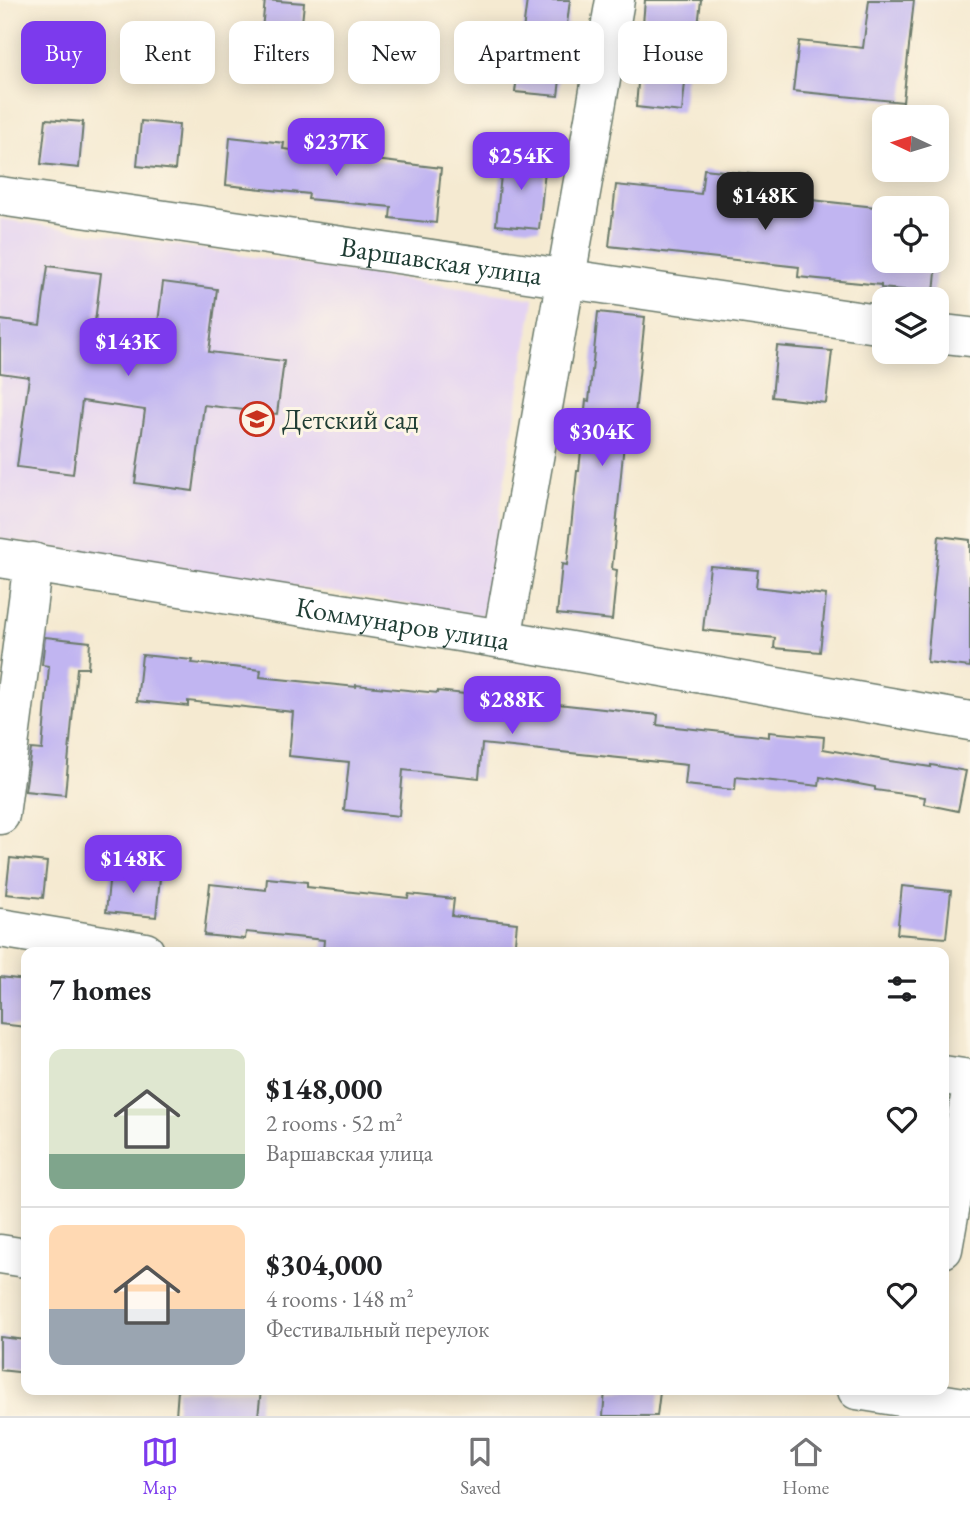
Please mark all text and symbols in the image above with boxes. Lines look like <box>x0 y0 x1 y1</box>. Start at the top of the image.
chip: Buy <box>21 21 106 84</box>
chip: Rent <box>120 21 215 84</box>
chip: Filters <box>229 21 334 84</box>
chip: New <box>348 21 440 84</box>
chip: Apartment <box>454 21 604 84</box>
chip: House <box>618 21 727 84</box>
north arrow <box>872 105 948 182</box>
map controls <box>872 105 949 364</box>
pin: $237K <box>287 118 385 178</box>
text: $237K <box>304 126 368 156</box>
pin: $254K <box>472 132 570 192</box>
text: $254K <box>489 140 553 170</box>
pin: $148K <box>716 173 814 232</box>
text: $148K <box>733 180 797 210</box>
button: locate <box>872 196 949 273</box>
street label: Варшавская улица <box>338 228 545 293</box>
button: layers <box>872 287 949 364</box>
pin: $143K <box>79 318 177 378</box>
text: $143K <box>96 326 160 356</box>
school or university icon: Детский сад <box>238 400 276 438</box>
place label: Детский сад <box>282 401 419 437</box>
pin: $304K <box>553 408 651 468</box>
text: $304K <box>570 416 634 446</box>
street label: Коммунаров улица <box>293 588 513 658</box>
pin: $288K <box>463 676 561 736</box>
text: $288K <box>480 684 544 714</box>
pin: $148K <box>84 836 182 895</box>
text: $148K <box>101 843 165 873</box>
text: 7 homes <box>49 970 151 1009</box>
icon: filters <box>883 970 921 1008</box>
text: $148,000 <box>266 1069 382 1108</box>
icon: home <box>105 1077 189 1161</box>
icon: heart <box>883 1100 921 1138</box>
text: 2 rooms · 52 m² <box>266 1108 403 1138</box>
text: Варшавская улица <box>266 1138 433 1168</box>
text: $304,000 <box>266 1245 382 1284</box>
icon: home <box>105 1253 189 1337</box>
icon: heart <box>883 1276 921 1314</box>
text: 4 rooms · 148 m² <box>266 1284 414 1314</box>
text: Фестивальный переулок <box>266 1314 489 1344</box>
tab: Map <box>141 1433 179 1500</box>
tab: Saved <box>460 1433 501 1500</box>
tab: Home <box>782 1433 829 1500</box>

